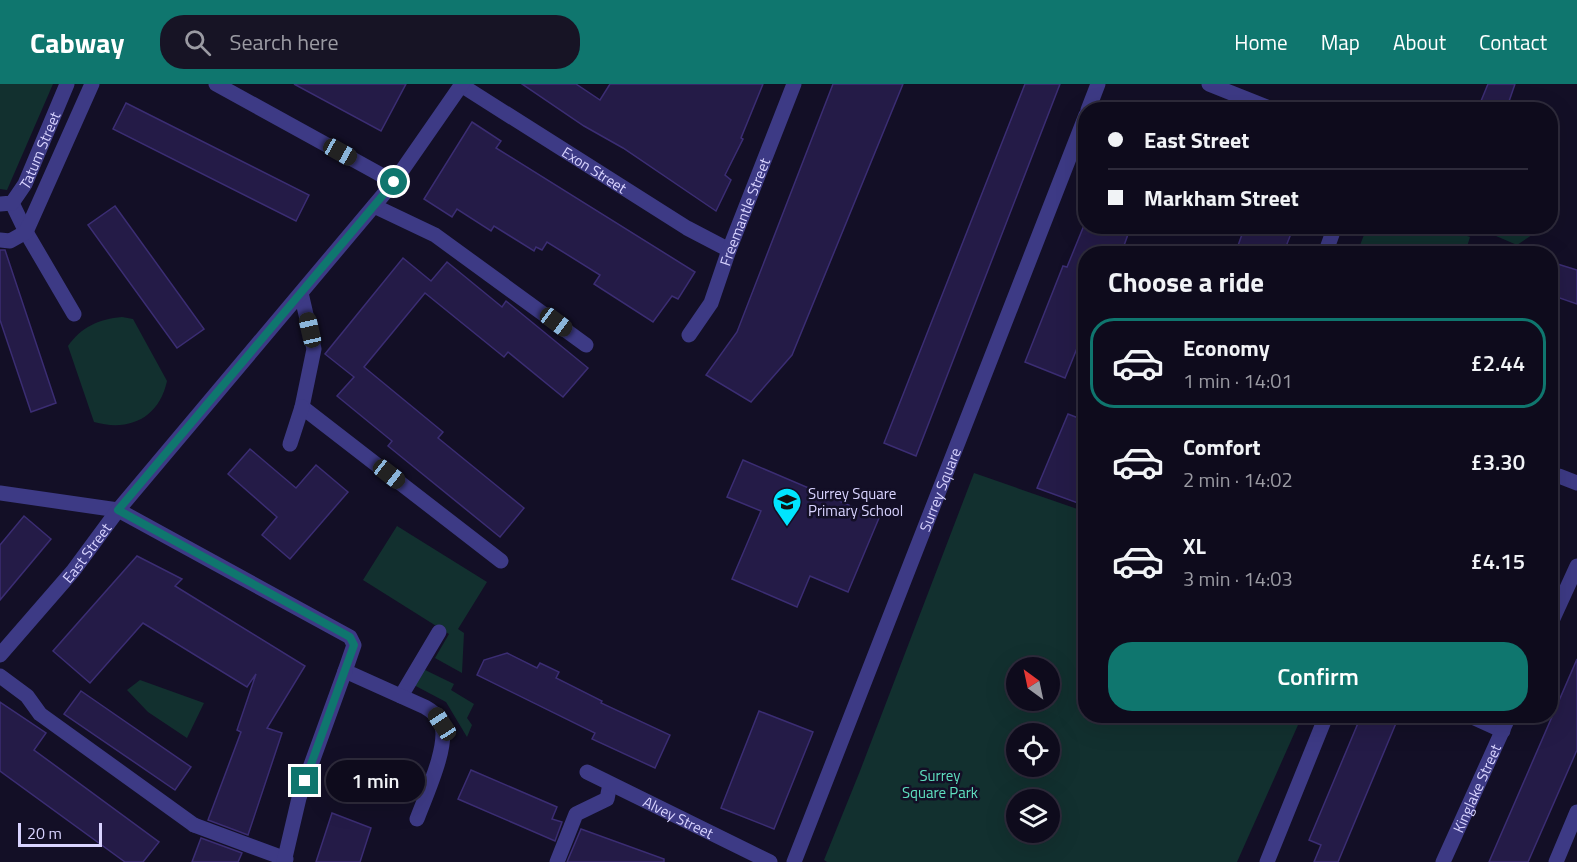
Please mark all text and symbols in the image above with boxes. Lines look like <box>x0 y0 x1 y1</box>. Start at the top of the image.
search box <box>160 15 580 69</box>
text: Cabway <box>30 21 124 64</box>
text: Search here <box>229 25 339 59</box>
icon: search <box>181 26 214 59</box>
text: Home <box>1234 26 1288 58</box>
text: Map <box>1321 26 1360 58</box>
text: About <box>1393 26 1446 58</box>
text: Contact <box>1479 26 1547 58</box>
street label: Tatum Street <box>13 107 66 194</box>
text: East Street <box>1144 123 1249 157</box>
car <box>320 135 360 169</box>
street label: Exon Street <box>558 140 632 199</box>
street label: Freemantle Street <box>713 154 776 269</box>
route start <box>380 168 407 195</box>
text: Markham Street <box>1144 181 1299 215</box>
text: Choose a ride <box>1108 261 1264 302</box>
car <box>536 304 576 340</box>
car <box>297 310 323 350</box>
text: Economy <box>1183 331 1270 365</box>
icon: car <box>1111 336 1165 390</box>
text: £2.44 <box>1470 346 1525 380</box>
text: 1 min · 14:01 <box>1183 365 1293 396</box>
text: Comfort <box>1183 430 1261 464</box>
icon: car <box>1111 435 1165 489</box>
street label: Surrey Square <box>913 444 966 535</box>
text: £3.30 <box>1470 445 1525 479</box>
car <box>369 456 409 492</box>
text: 2 min · 14:02 <box>1183 464 1293 495</box>
place label: Surrey Square Primary School <box>808 482 903 522</box>
school or university icon: Surrey Square Primary School <box>771 486 803 528</box>
street label: East Street <box>56 517 117 588</box>
text: XL <box>1183 529 1206 563</box>
icon: car <box>1111 534 1165 588</box>
text: £4.15 <box>1470 544 1525 578</box>
text: 3 min · 14:03 <box>1183 563 1293 594</box>
button: Confirm <box>1108 642 1528 711</box>
north arrow <box>1006 657 1060 711</box>
map controls <box>1006 657 1060 843</box>
car <box>425 704 459 744</box>
button: locate <box>1006 723 1060 777</box>
street label: Kinglake Street <box>1446 739 1507 836</box>
callout: 1 min <box>326 760 425 802</box>
park label: Surrey Square Park <box>902 764 978 804</box>
text: 1 min <box>351 765 400 796</box>
route end <box>291 767 318 794</box>
button: layers <box>1006 789 1060 843</box>
street label: Alvey Street <box>639 790 718 844</box>
scale bar <box>18 820 102 848</box>
text: 20 m <box>27 821 62 845</box>

